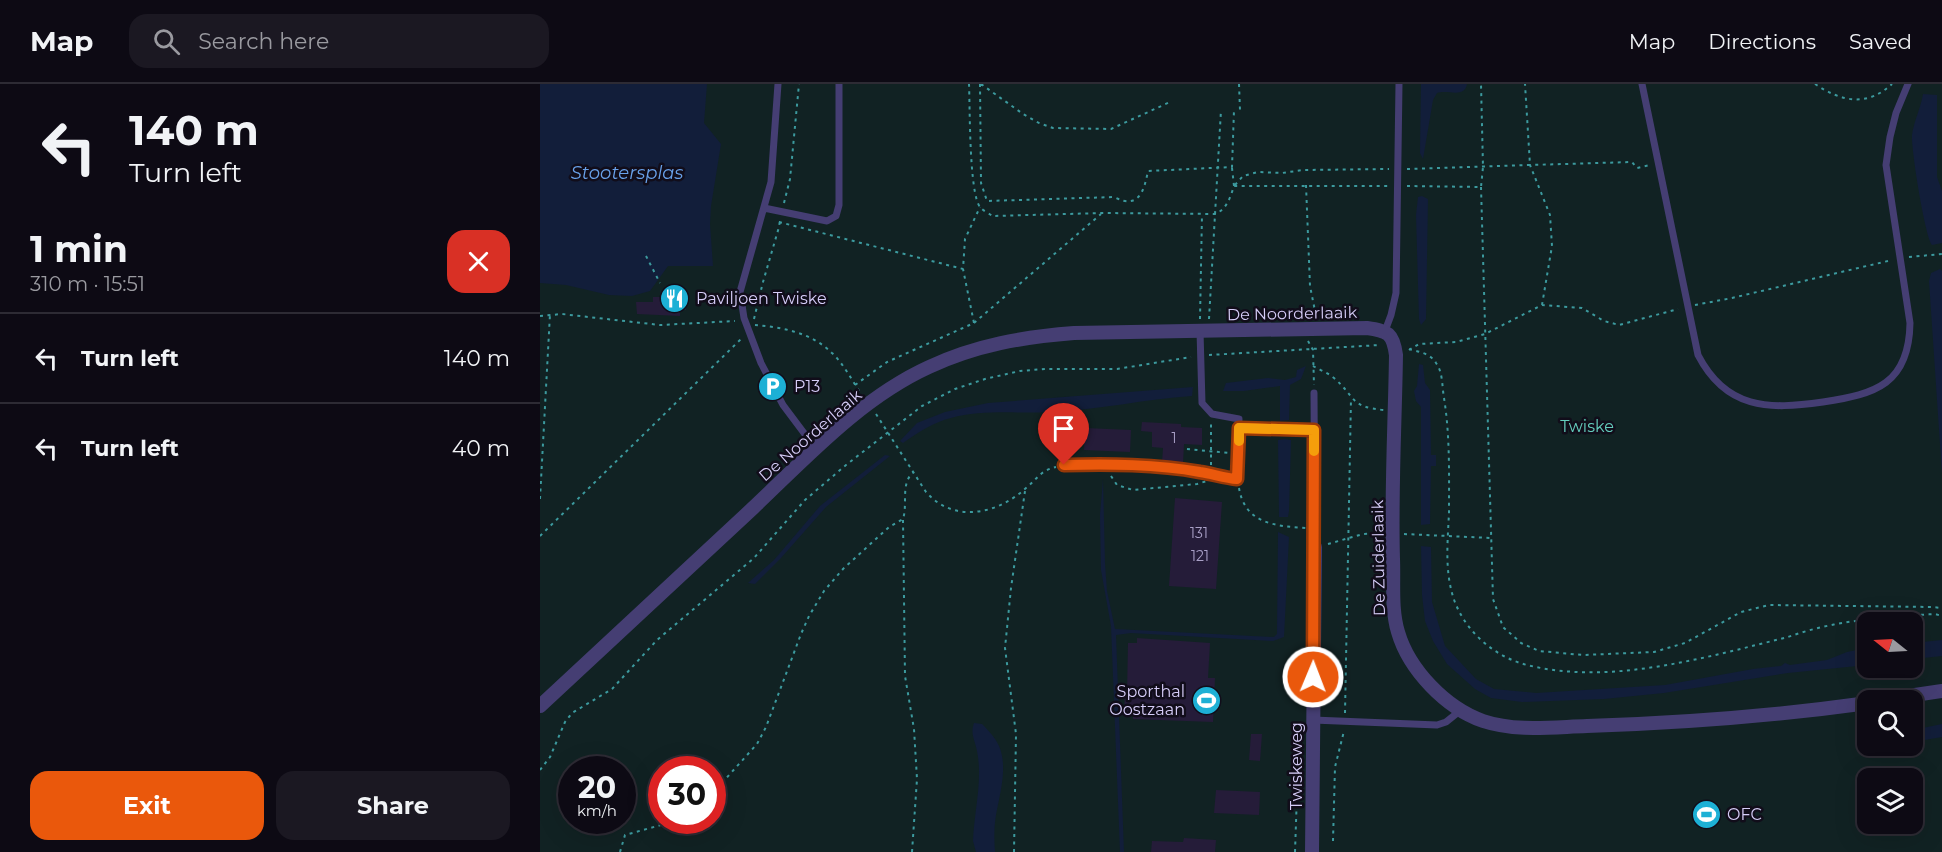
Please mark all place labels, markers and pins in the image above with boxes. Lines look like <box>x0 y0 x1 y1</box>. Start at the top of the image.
restaurant icon: Paviljoen Twiske <box>659 282 691 314</box>
place label: Paviljoen Twiske <box>696 289 827 308</box>
parking icon: P13 <box>757 370 789 402</box>
place label: P13 <box>794 377 820 396</box>
pin <box>1038 403 1089 465</box>
place label: Sporthal Oostzaan <box>1109 682 1185 719</box>
sports icon: Sporthal Oostzaan <box>1190 684 1222 716</box>
sports icon: OFC <box>1690 798 1722 830</box>
place label: OFC <box>1727 805 1762 824</box>

